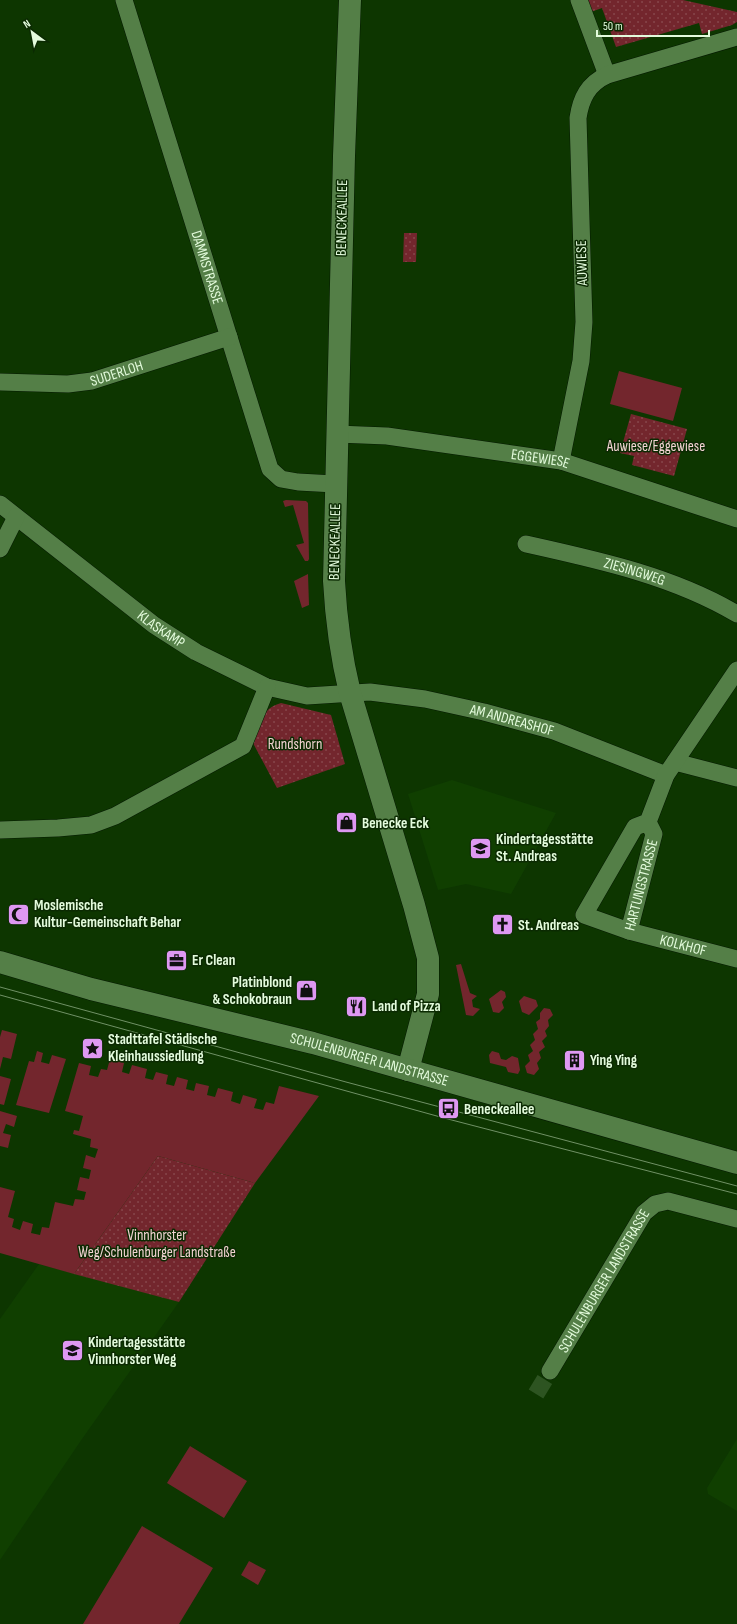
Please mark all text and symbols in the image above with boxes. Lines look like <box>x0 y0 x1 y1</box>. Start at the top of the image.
north arrow <box>12 12 52 52</box>
scale bar <box>597 12 709 38</box>
text: N <box>21 17 33 31</box>
text: 50 m <box>603 19 623 34</box>
street label: BENECKEALLEE <box>332 180 352 256</box>
street label: DAMMSTRASSE <box>187 228 228 306</box>
street label: AUWIESE <box>572 240 592 287</box>
street label: SUDERLOH <box>88 356 145 391</box>
park label: Auwiese/Eggewiese <box>606 437 705 456</box>
street label: EGGEWIESE <box>510 444 572 473</box>
street label: BENECKEALLEE <box>325 504 345 580</box>
street label: ZIESINGWEG <box>602 553 668 590</box>
street label: KLASKAMP <box>133 606 189 652</box>
street label: AM ANDREASHOF <box>467 700 556 740</box>
park label: Rundshorn <box>268 735 322 754</box>
shop icon: Benecke Eck <box>333 810 359 836</box>
place label: Benecke Eck <box>362 814 430 833</box>
place label: Kindertagesstätte St. Andreas <box>496 830 593 866</box>
school or university icon: Kindertagesstätte St. Andreas <box>467 835 493 861</box>
street label: HARTUNGSTRASSE <box>620 837 662 933</box>
place label: Moslemische Kultur-Gemeinschaft Behar <box>34 896 181 932</box>
mosque icon: Moslemische Kultur-Gemeinschaft Behar <box>6 901 32 927</box>
church icon: St. Andreas <box>489 912 515 938</box>
place label: St. Andreas <box>518 916 579 935</box>
street label: KOLKHOF <box>658 930 709 960</box>
office icon: Er Clean <box>163 947 189 973</box>
place label: Er Clean <box>192 951 235 970</box>
place label: Platinblond & Schokobraun <box>212 973 292 1009</box>
shop icon: Platinblond & Schokobraun <box>294 978 320 1004</box>
restaurant icon: Land of Pizza <box>343 993 369 1019</box>
place label: Land of Pizza <box>372 997 441 1016</box>
street label: SCHULENBURGER LANDSTRASSE <box>288 1028 451 1090</box>
place label: Stadttafel Städische Kleinhaussiedlung <box>108 1030 217 1066</box>
place icon: Stadttafel Städische Kleinhaussiedlung <box>80 1035 106 1061</box>
building icon: Ying Ying <box>561 1047 587 1073</box>
place label: Ying Ying <box>590 1051 638 1070</box>
bus stop icon: Beneckeallee <box>436 1096 462 1122</box>
place label: Beneckeallee <box>464 1100 534 1119</box>
street label: SCHULENBURGER LANDSTRASSE <box>554 1206 654 1356</box>
park label: Vinnhorster Weg/Schulenburger Landstraße <box>78 1226 236 1262</box>
place label: Kindertagesstätte Vinnhorster Weg <box>88 1333 185 1369</box>
school or university icon: Kindertagesstätte Vinnhorster Weg <box>59 1338 85 1364</box>

